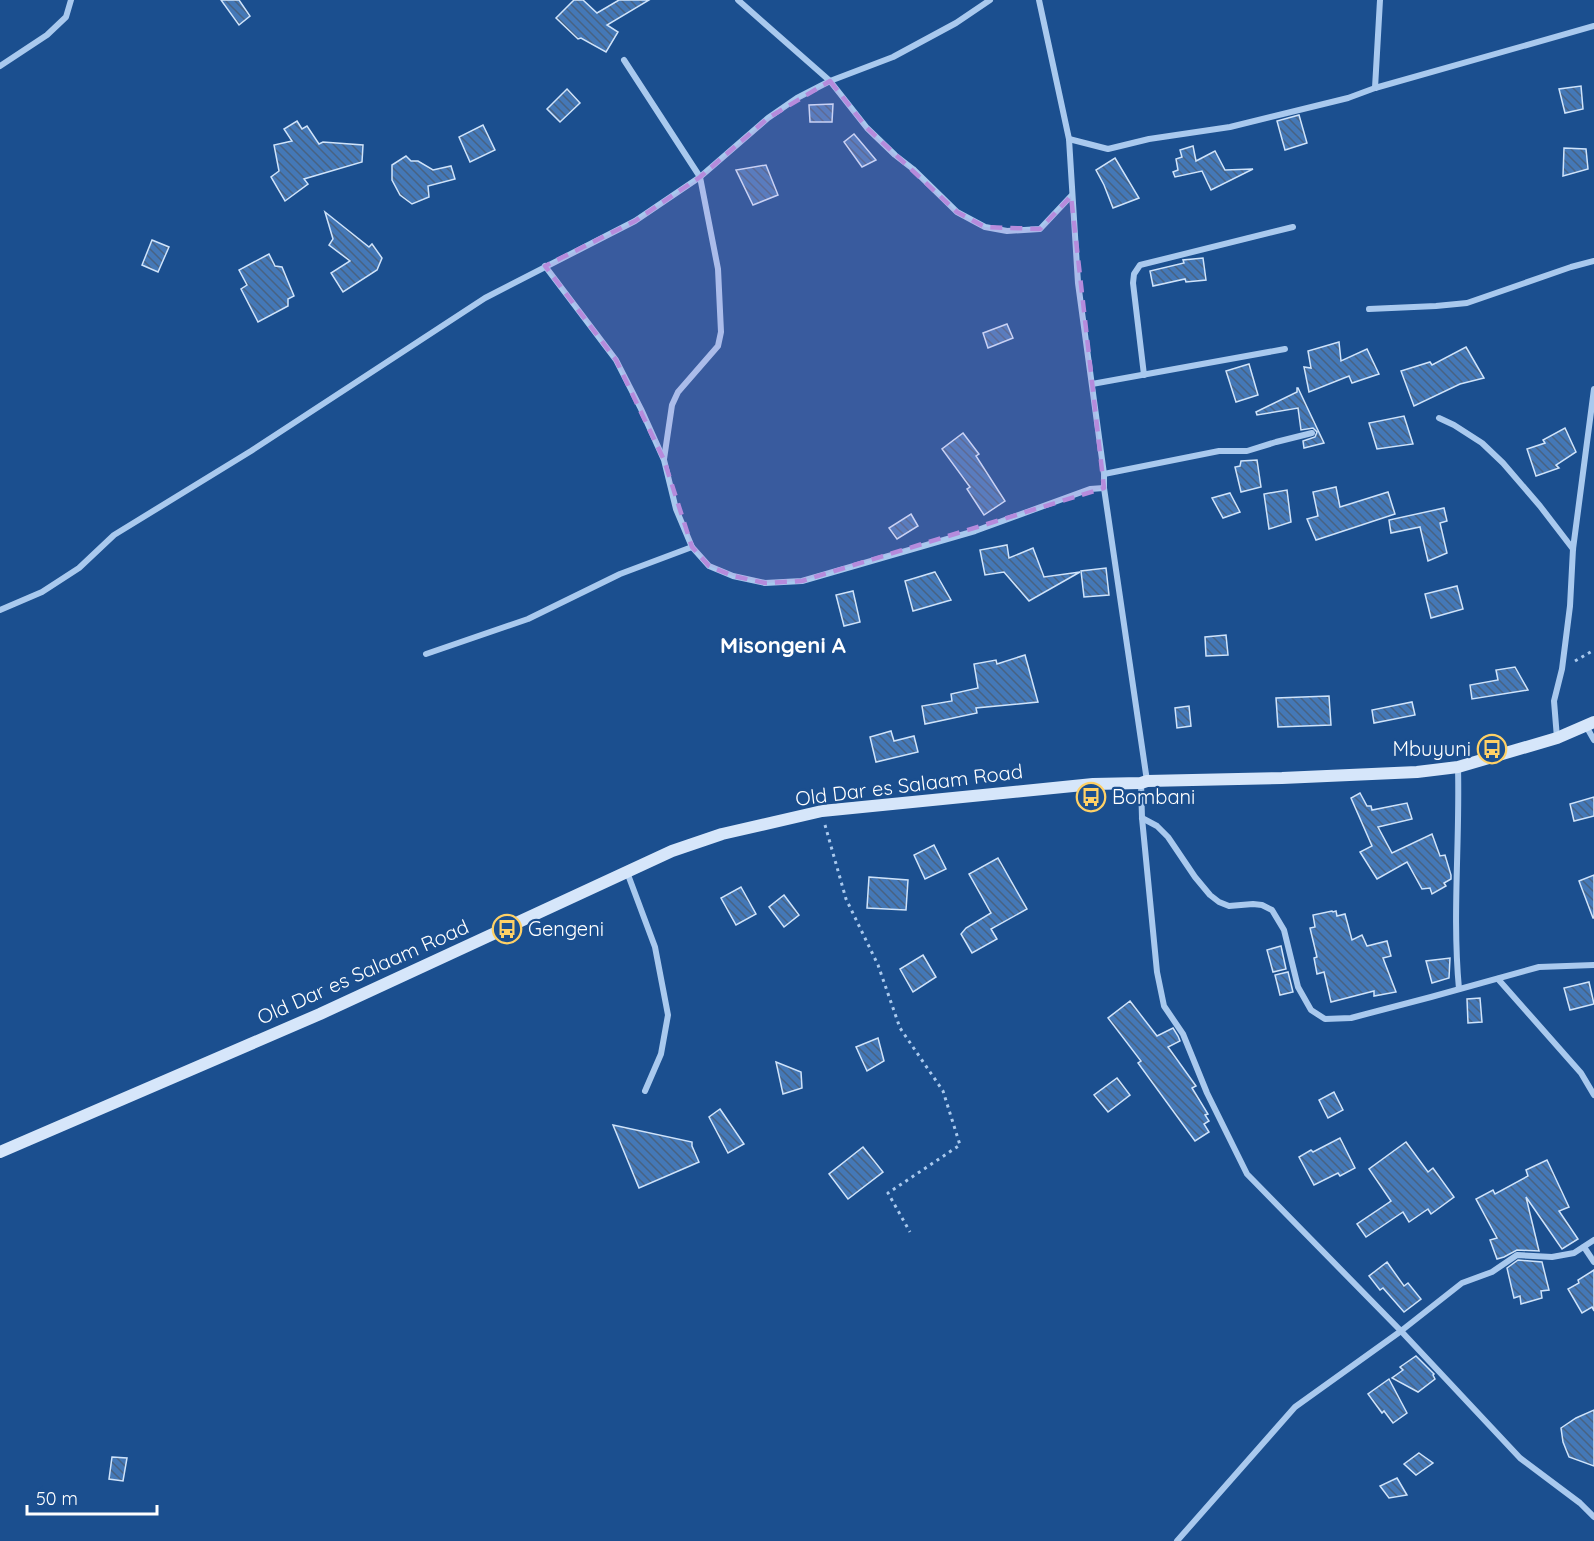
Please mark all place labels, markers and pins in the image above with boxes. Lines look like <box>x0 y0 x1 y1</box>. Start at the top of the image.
bus stop icon: Mbuyuni <box>1476 733 1508 765</box>
place label: Mbuyuni <box>1392 736 1471 761</box>
bus stop icon: Bombani <box>1075 781 1107 813</box>
place label: Bombani <box>1112 784 1195 809</box>
bus stop icon: Gengeni <box>491 913 523 945</box>
place label: Gengeni <box>528 916 604 941</box>

